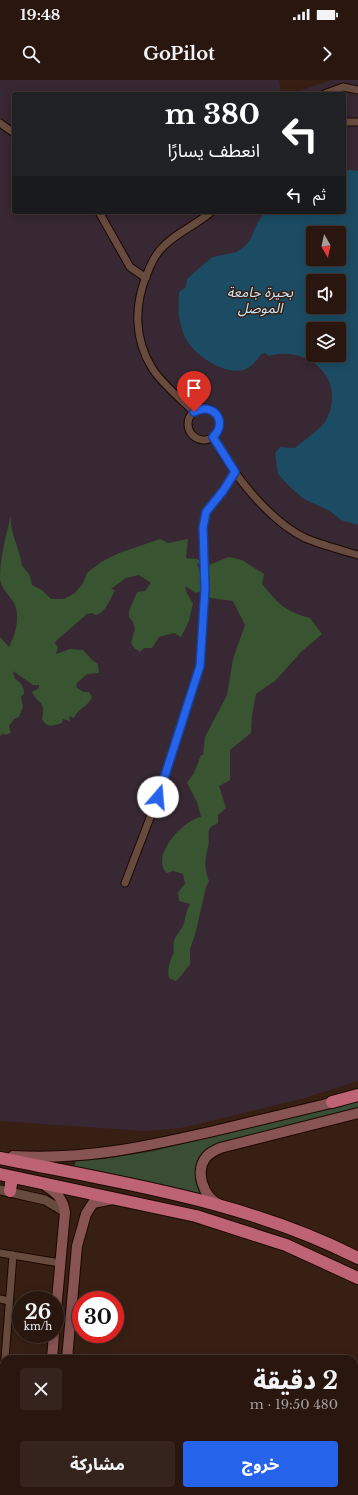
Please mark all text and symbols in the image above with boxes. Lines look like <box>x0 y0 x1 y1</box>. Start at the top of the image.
text: 19:48 <box>20 5 60 24</box>
icon: search <box>20 43 42 65</box>
text: GoPilot <box>143 43 215 65</box>
icon: forward <box>316 43 338 65</box>
text: 380 m <box>165 97 260 132</box>
icon: left <box>274 108 326 160</box>
text: انعطف يسارًا <box>167 140 260 162</box>
icon: left <box>283 184 305 206</box>
text: ثم <box>313 185 326 204</box>
north arrow <box>306 226 346 266</box>
map controls <box>306 226 346 362</box>
button: sound <box>306 274 346 314</box>
water label: بحيرة جامعة الموصل <box>227 283 293 317</box>
button: layers <box>306 322 346 362</box>
pin <box>177 371 211 412</box>
icon: arrive <box>183 377 205 399</box>
position arrow <box>137 776 179 818</box>
speed limit sign: 30 <box>72 1291 124 1343</box>
text: 26 <box>25 1300 51 1324</box>
text: km/h <box>24 1320 52 1333</box>
text: 2 دقيقة <box>253 1366 338 1395</box>
button: close <box>20 1368 62 1410</box>
text: 480 m · 19:50 <box>250 1396 338 1413</box>
button: مشاركة <box>20 1441 175 1487</box>
button: خروج <box>183 1441 338 1487</box>

